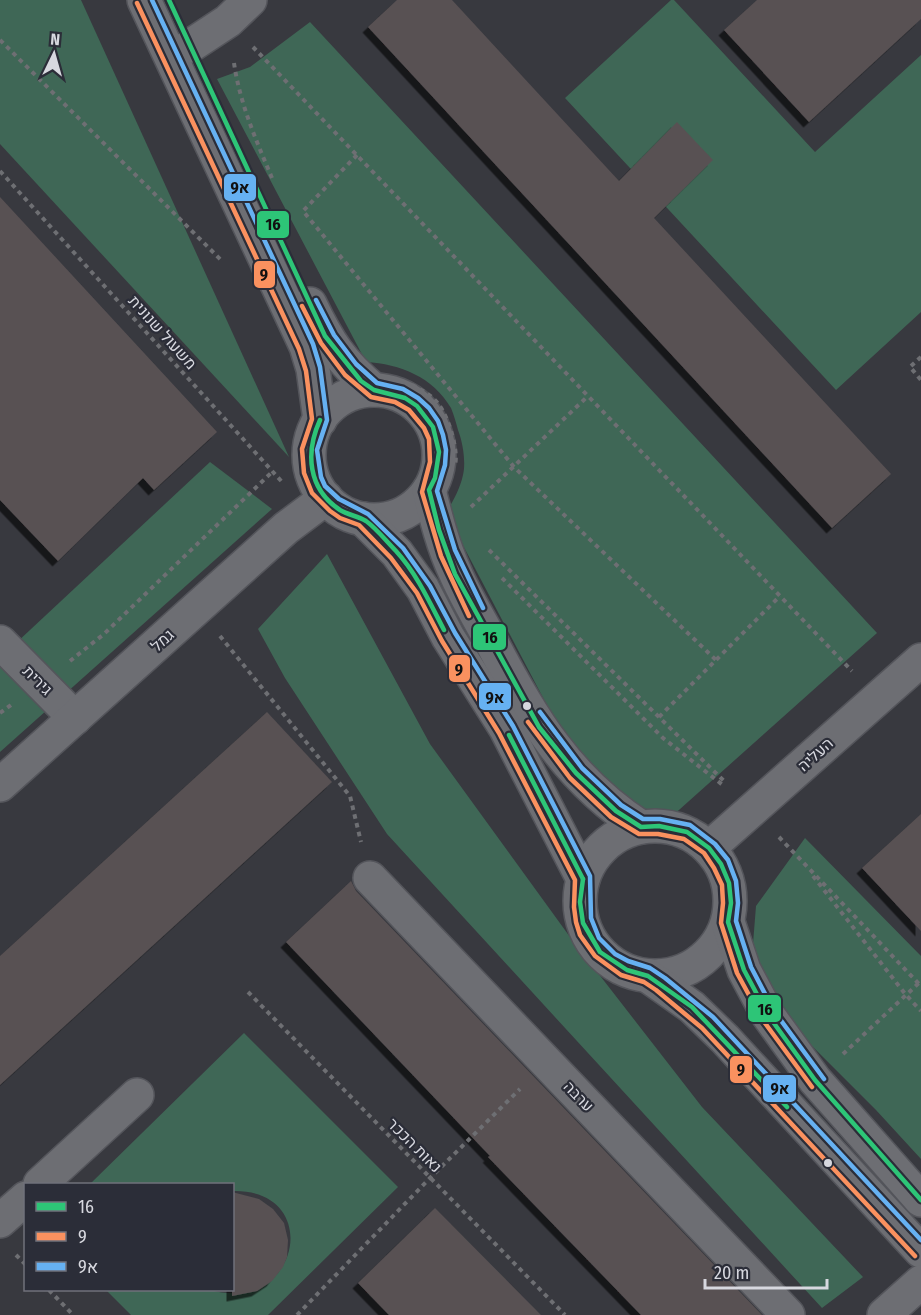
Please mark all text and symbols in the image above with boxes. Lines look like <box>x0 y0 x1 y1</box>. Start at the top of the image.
north arrow <box>24 24 84 84</box>
text: N <box>50 30 61 49</box>
line badge: 9א <box>223 173 257 202</box>
text: 9א <box>231 178 250 197</box>
line badge: 16 <box>256 210 290 239</box>
text: 16 <box>265 215 281 234</box>
line badge: 9 <box>253 260 276 289</box>
text: 9 <box>260 265 268 284</box>
street label: משעול שנונית <box>125 292 201 373</box>
line badge: 16 <box>472 623 507 651</box>
street label: גמל <box>147 625 178 656</box>
text: 16 <box>482 628 498 647</box>
line badge: 9 <box>448 654 471 683</box>
text: 9 <box>455 660 463 679</box>
street label: גירית <box>19 662 56 699</box>
line badge: 9א <box>478 682 512 711</box>
text: 9א <box>486 688 505 707</box>
unlabelled marker <box>521 700 533 712</box>
street label: העליה <box>794 734 837 775</box>
line badge: 16 <box>747 994 782 1023</box>
text: 16 <box>757 1000 773 1019</box>
line badge: 9 <box>729 1055 753 1084</box>
text: 9 <box>737 1060 745 1079</box>
line badge: 9א <box>762 1074 797 1103</box>
street label: ערבה <box>560 1077 598 1116</box>
text: 9א <box>771 1079 790 1098</box>
street label: נאות הככר <box>384 1114 446 1176</box>
unlabelled marker <box>822 1157 834 1169</box>
legend <box>24 1183 234 1291</box>
text: 16 <box>78 1196 94 1218</box>
text: 9 <box>78 1226 87 1248</box>
scale bar <box>705 1252 826 1290</box>
text: 9א <box>78 1256 98 1278</box>
text: 20 m <box>714 1262 749 1284</box>

